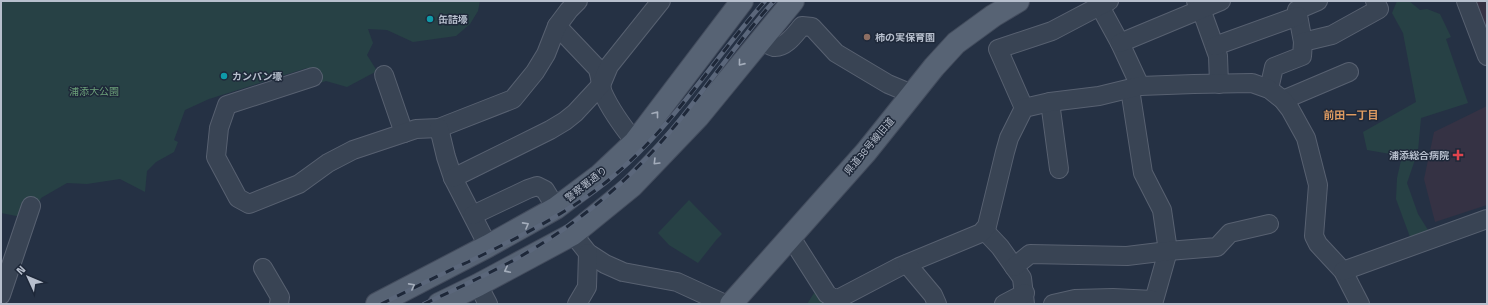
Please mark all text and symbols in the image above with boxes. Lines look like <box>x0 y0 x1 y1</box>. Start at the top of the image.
place label: 缶詰壕 <box>438 12 468 27</box>
marker: 缶詰壕 <box>425 14 435 24</box>
place label: 柿の実保育園 <box>875 30 935 45</box>
marker: 柿の実保育園 <box>862 32 872 42</box>
one-way arrow <box>739 59 746 66</box>
place label: カンパン壕 <box>232 69 283 84</box>
marker: カンパン壕 <box>219 71 229 81</box>
park label: 浦添大公園 <box>69 84 119 99</box>
district label: 前田一丁目 <box>1324 107 1379 123</box>
one-way arrow <box>652 112 659 119</box>
street label: 県道38号線旧道 <box>840 114 898 178</box>
place label: 浦添総合病院 <box>1389 148 1449 163</box>
marker: 浦添総合病院 <box>1452 149 1464 161</box>
one-way arrow <box>653 157 661 164</box>
street label: 警察署通り <box>562 163 610 205</box>
one-way arrow <box>522 222 530 229</box>
north arrow <box>8 257 48 297</box>
text: N <box>12 262 29 278</box>
one-way arrow <box>503 265 511 273</box>
one-way arrow <box>408 283 415 291</box>

